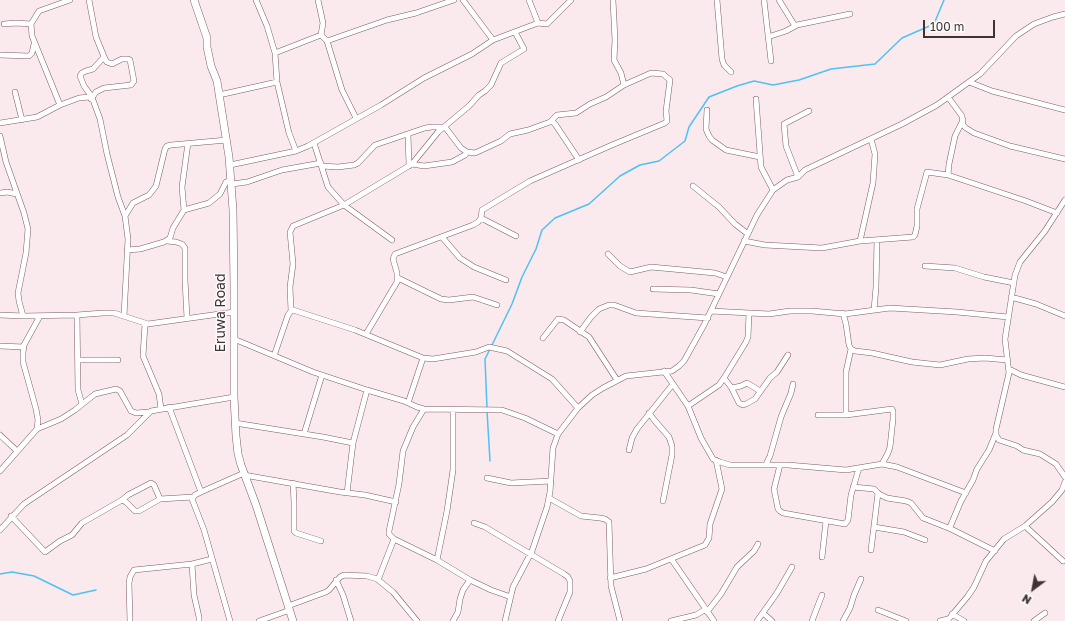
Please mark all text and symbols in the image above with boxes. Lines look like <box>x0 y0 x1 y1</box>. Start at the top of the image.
scale bar <box>925 12 997 38</box>
text: 100 m <box>930 19 964 34</box>
street label: Eruwa Road <box>213 273 229 353</box>
north arrow <box>1013 569 1053 609</box>
text: N <box>1019 592 1033 607</box>

